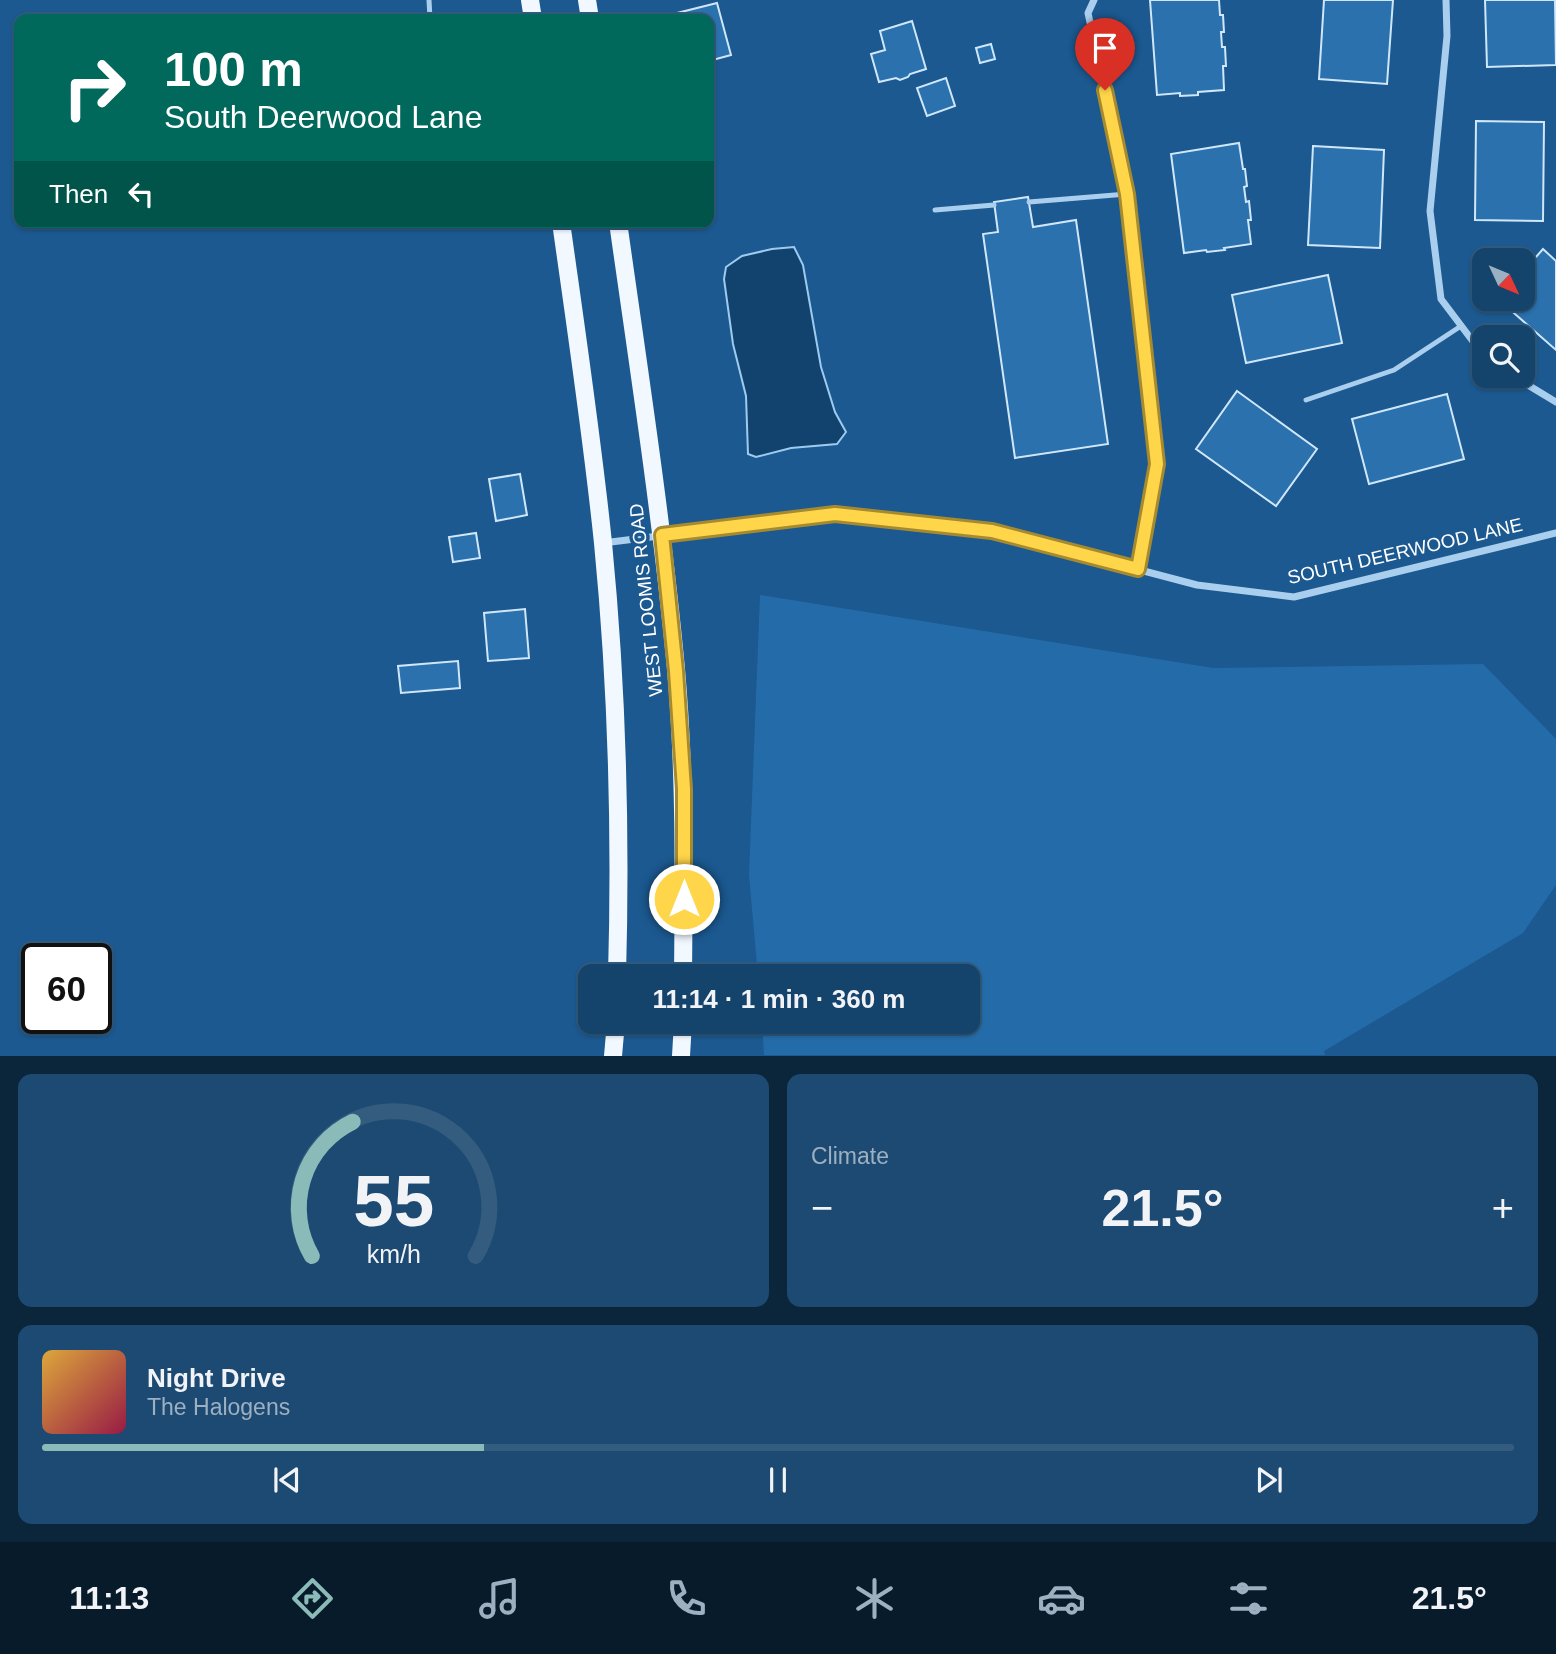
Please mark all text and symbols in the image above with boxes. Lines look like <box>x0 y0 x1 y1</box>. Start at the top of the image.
pin <box>1075 18 1135 90</box>
icon: arrive <box>1086 29 1124 67</box>
icon: right <box>49 42 140 133</box>
text: 100 m <box>164 42 303 96</box>
text: South Deerwood Lane <box>164 99 482 135</box>
icon: left <box>122 175 160 213</box>
text: Then <box>49 179 108 209</box>
north arrow <box>1472 248 1535 312</box>
map controls <box>1472 248 1535 388</box>
button: search <box>1472 325 1535 388</box>
street label: WEST LOOMIS ROAD <box>625 502 667 698</box>
street label: SOUTH DEERWOOD LANE <box>1286 514 1524 588</box>
position arrow <box>647 862 721 936</box>
speed limit sign: 60 <box>21 943 112 1034</box>
text: 11:14 · 1 min · 360 m <box>653 984 905 1014</box>
text: Climate <box>811 1143 889 1169</box>
text: 55 <box>353 1161 434 1242</box>
text: 21.5° <box>1101 1179 1224 1237</box>
text: − <box>811 1187 833 1229</box>
text: + <box>1492 1187 1514 1229</box>
text: km/h <box>366 1240 421 1268</box>
text: Night Drive <box>147 1363 286 1393</box>
text: The Halogens <box>147 1394 290 1420</box>
icon: previous <box>268 1461 306 1499</box>
icon: pause <box>759 1461 797 1499</box>
icon: next <box>1250 1461 1288 1499</box>
icon: directions <box>288 1574 337 1623</box>
icon: music <box>475 1574 524 1623</box>
icon: phone <box>662 1574 711 1623</box>
icon: climate <box>850 1574 899 1623</box>
icon: car <box>1037 1574 1086 1623</box>
icon: filters <box>1224 1574 1273 1623</box>
text: 11:13 <box>69 1580 149 1616</box>
text: 21.5° <box>1412 1580 1487 1616</box>

